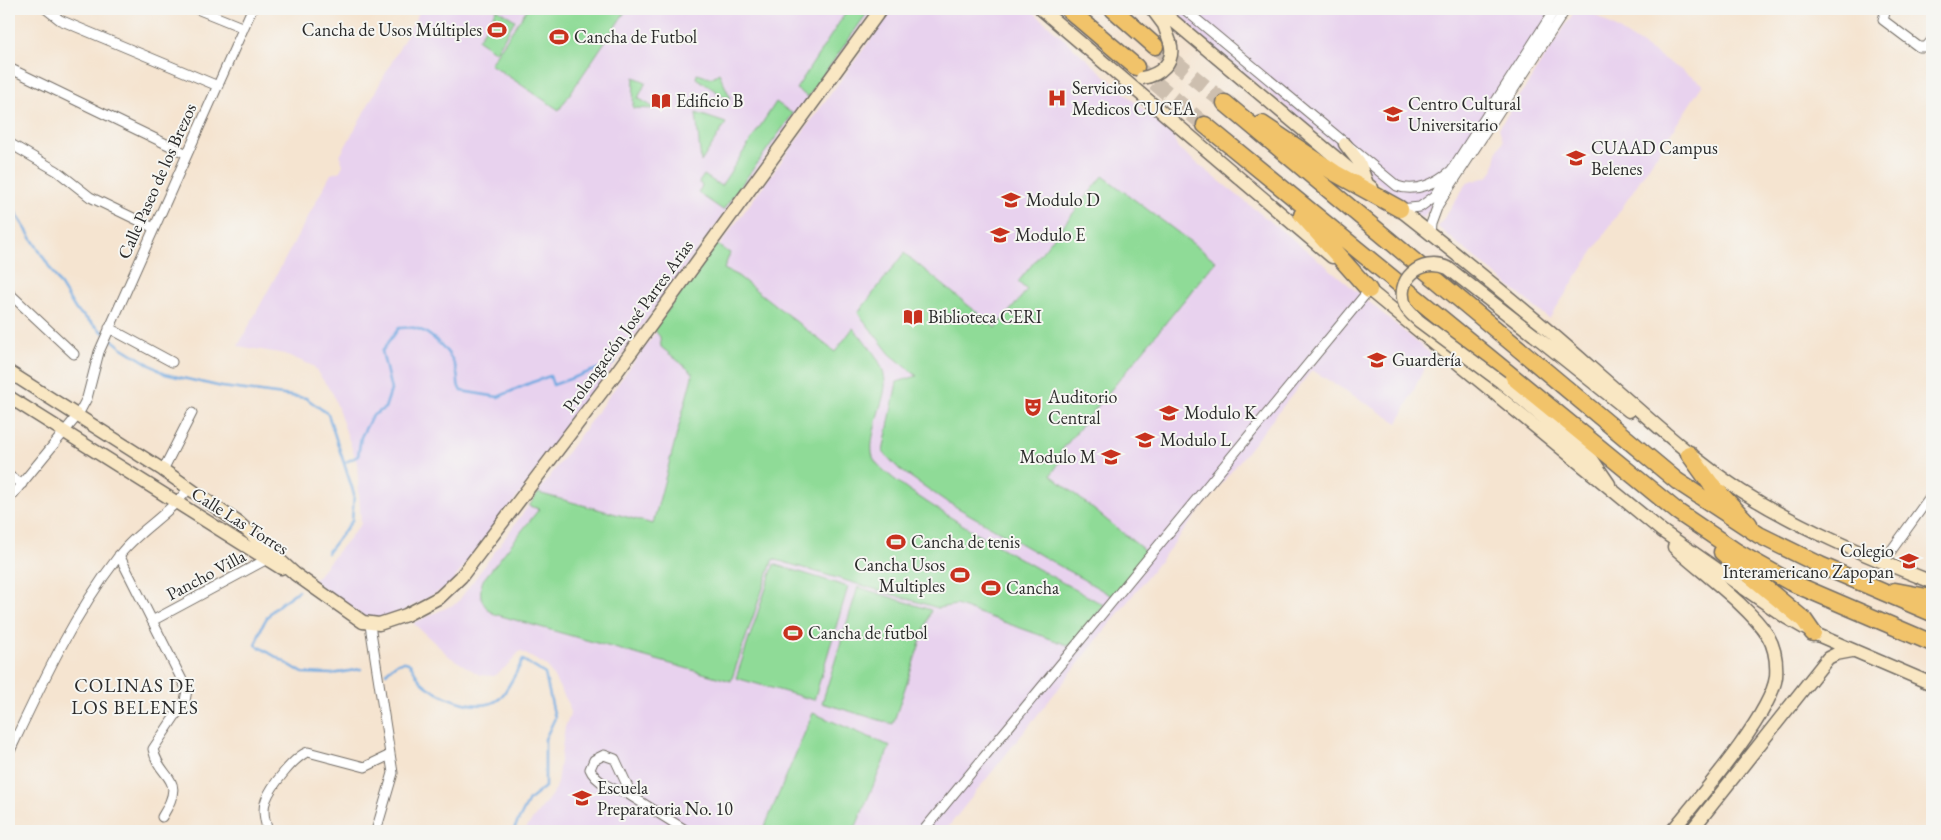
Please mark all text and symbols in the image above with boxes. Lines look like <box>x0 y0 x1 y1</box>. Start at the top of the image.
place label: Cancha de Usos Múltiples <box>302 18 482 41</box>
sports icon: Cancha de Usos Múltiples <box>486 19 508 41</box>
place label: Cancha de Futbol <box>574 25 697 48</box>
sports icon: Cancha de Futbol <box>548 26 570 48</box>
place label: Servicios Medicos CUCEA <box>1072 76 1196 120</box>
hospital icon: Servicios Medicos CUCEA <box>1046 87 1068 109</box>
place label: Edificio B <box>676 89 743 112</box>
library icon: Edificio B <box>650 90 672 112</box>
place label: Centro Cultural Universitario <box>1408 92 1521 136</box>
street label: Calle Paseo de los Brezos <box>112 99 201 262</box>
school or university icon: Centro Cultural Universitario <box>1382 103 1404 125</box>
place label: CUAAD Campus Belenes <box>1591 136 1718 180</box>
school or university icon: CUAAD Campus Belenes <box>1565 147 1587 169</box>
place label: Modulo D <box>1026 188 1100 211</box>
school or university icon: Modulo D <box>1000 189 1022 211</box>
place label: Modulo E <box>1015 223 1085 246</box>
school or university icon: Modulo E <box>989 224 1011 246</box>
street label: Prolongación José Parres Arias <box>557 235 698 417</box>
place label: Biblioteca CERI <box>928 305 1042 328</box>
library icon: Biblioteca CERI <box>902 306 924 328</box>
place label: Guardería <box>1392 348 1462 371</box>
school or university icon: Guardería <box>1366 349 1388 371</box>
place label: Auditorio Central <box>1047 385 1117 429</box>
theatre icon: Auditorio Central <box>1022 396 1044 418</box>
place label: Modulo K <box>1184 401 1257 424</box>
school or university icon: Modulo K <box>1158 402 1180 424</box>
place label: Modulo L <box>1160 428 1231 451</box>
school or university icon: Modulo L <box>1134 429 1156 451</box>
place label: Modulo M <box>1020 445 1096 468</box>
school or university icon: Modulo M <box>1100 446 1122 468</box>
street label: Calle Las Torres <box>187 482 293 560</box>
place label: Cancha de tenis <box>911 530 1020 553</box>
sports icon: Cancha de tenis <box>885 531 907 553</box>
place label: Colegio Interamericano Zapopan <box>1723 539 1894 583</box>
street label: Pancho Villa <box>162 544 250 605</box>
school or university icon: Colegio Interamericano Zapopan <box>1898 550 1920 572</box>
place label: Cancha Usos Multiples <box>854 553 945 597</box>
sports icon: Cancha Usos Multiples <box>949 564 971 586</box>
place label: Cancha <box>1006 576 1060 599</box>
sports icon: Cancha <box>980 577 1002 599</box>
place label: Cancha de futbol <box>808 621 928 644</box>
sports icon: Cancha de futbol <box>782 622 804 644</box>
district label: COLINAS DE LOS BELENES <box>71 673 199 720</box>
place label: Escuela Preparatoria No. 10 <box>597 776 733 820</box>
school or university icon: Escuela Preparatoria No. 10 <box>571 787 593 809</box>

